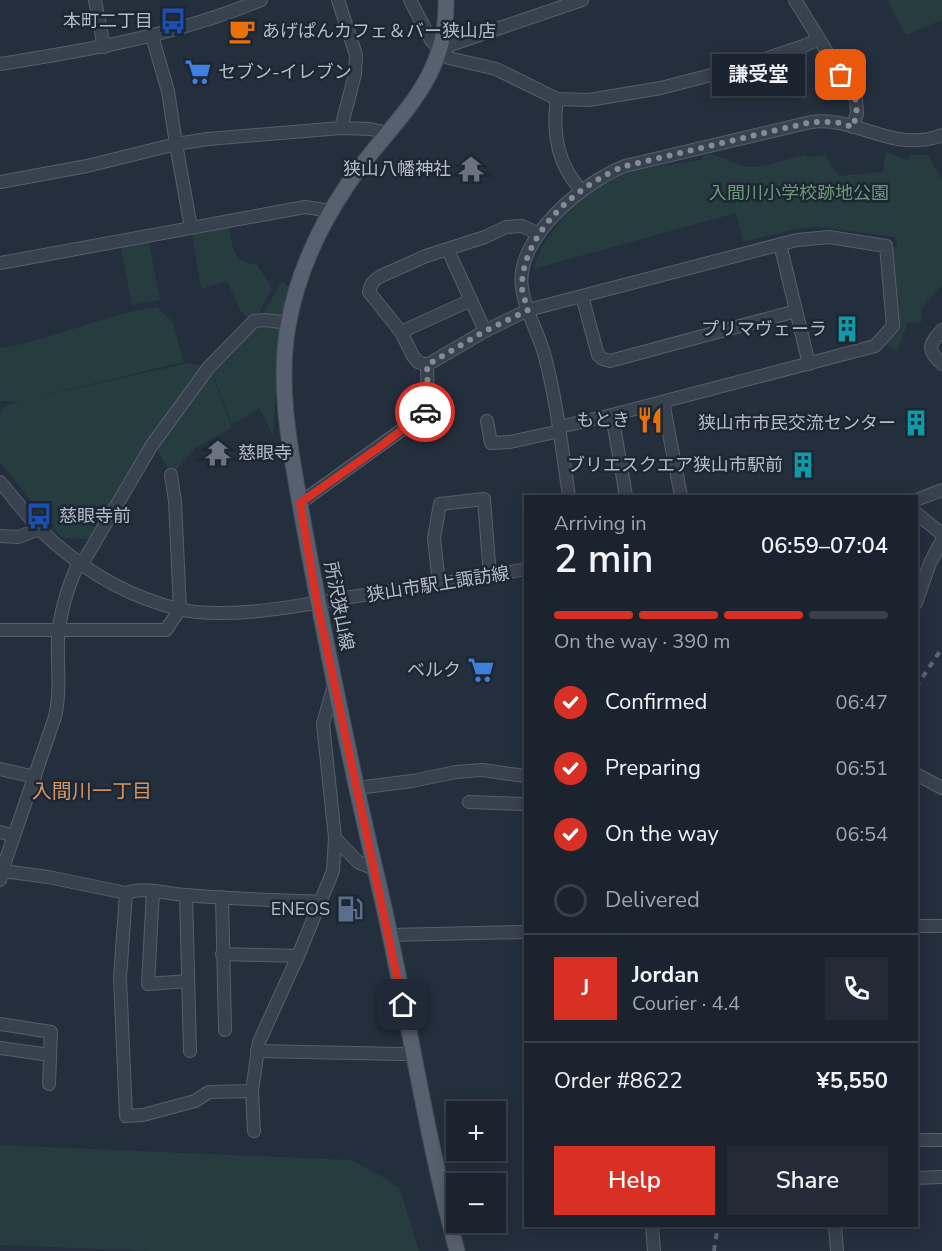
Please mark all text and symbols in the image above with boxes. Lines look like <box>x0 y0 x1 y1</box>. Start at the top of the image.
bus stop icon: 本町二丁目 <box>158 6 188 36</box>
place label: 本町二丁目 <box>63 9 153 33</box>
cafe icon: あげぱんカフェ＆バー狭山店 <box>227 16 257 46</box>
place label: あげぱんカフェ＆バー狭山店 <box>262 19 496 43</box>
pin <box>815 49 866 100</box>
callout: 謙受堂 <box>712 54 805 96</box>
supermarket icon: セブン-イレブン <box>183 57 213 87</box>
icon: bag <box>824 58 857 91</box>
place label: セブン-イレブン <box>218 60 352 84</box>
text: 謙受堂 <box>729 61 789 88</box>
temple icon: 狭山八幡神社 <box>456 154 486 184</box>
place label: 狭山八幡神社 <box>343 157 451 181</box>
park label: 入間川小学校跡地公園 <box>709 181 889 205</box>
building icon: プリマヴェーラ <box>832 314 862 344</box>
place label: プリマヴェーラ <box>701 317 827 341</box>
courier <box>395 382 455 442</box>
icon: car <box>409 396 442 429</box>
restaurant icon: もとき <box>635 405 665 435</box>
place label: もとき <box>576 408 630 432</box>
building icon: 狭山市市民交流センター <box>901 408 931 438</box>
place label: 狭山市市民交流センター <box>698 411 896 435</box>
temple icon: 慈眼寺 <box>203 438 233 468</box>
place label: 慈眼寺 <box>238 441 292 465</box>
building icon: ブリエスクエア狭山市駅前 <box>788 450 818 480</box>
place label: ブリエスクエア狭山市駅前 <box>567 453 783 477</box>
bus stop icon: 慈眼寺前 <box>24 501 54 531</box>
place label: 慈眼寺前 <box>59 504 131 528</box>
text: Arriving in <box>554 510 647 537</box>
text: 06:59–07:04 <box>761 531 888 561</box>
text: 2 min <box>554 533 653 586</box>
street label: 所沢狭山線 <box>319 560 359 652</box>
street label: 狭山市駅上諏訪線 <box>365 561 511 607</box>
text: On the way · 390 m <box>554 628 730 655</box>
supermarket icon: ベルク <box>466 655 496 685</box>
place label: ベルク <box>407 658 461 682</box>
icon: check <box>554 686 587 719</box>
text: Confirmed <box>605 687 707 717</box>
text: 06:47 <box>835 689 888 716</box>
icon: check <box>554 752 587 785</box>
text: Preparing <box>605 753 701 783</box>
text: 06:51 <box>835 755 888 782</box>
district label: 入間川一丁目 <box>32 778 152 805</box>
icon: check <box>554 818 587 851</box>
text: On the way <box>605 819 719 849</box>
text: 06:54 <box>835 821 888 848</box>
text: Delivered <box>605 885 700 915</box>
fuel station icon: ENEOS <box>335 894 365 924</box>
place label: ENEOS <box>271 897 330 921</box>
button: phone <box>825 957 888 1020</box>
text: Jordan <box>632 960 699 990</box>
text: J <box>582 973 589 1003</box>
pin <box>377 979 428 1030</box>
icon: home <box>386 988 419 1021</box>
text: Courier · 4.4 <box>632 990 740 1017</box>
text: Order #8622 <box>554 1066 683 1096</box>
text: ¥5,550 <box>817 1066 888 1096</box>
map controls <box>446 1101 506 1233</box>
button: + <box>446 1101 506 1161</box>
button: Help <box>554 1146 715 1215</box>
button: Share <box>727 1146 888 1215</box>
button: − <box>446 1173 506 1233</box>

